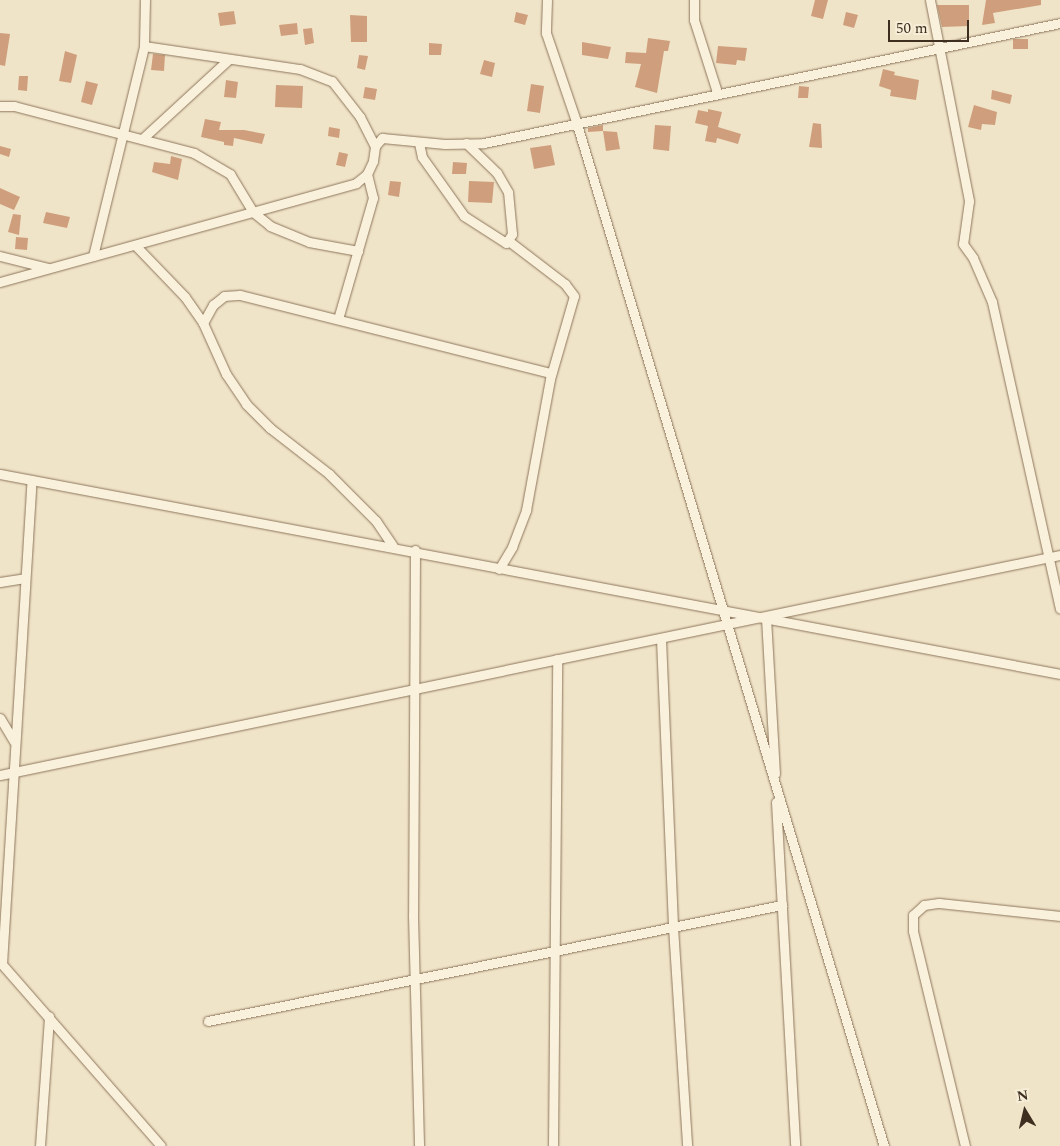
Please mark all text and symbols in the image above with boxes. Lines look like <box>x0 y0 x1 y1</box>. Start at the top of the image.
scale bar <box>890 10 971 42</box>
text: 50 m <box>896 17 928 40</box>
text: N <box>1015 1084 1030 1107</box>
north arrow <box>1000 1086 1050 1136</box>

